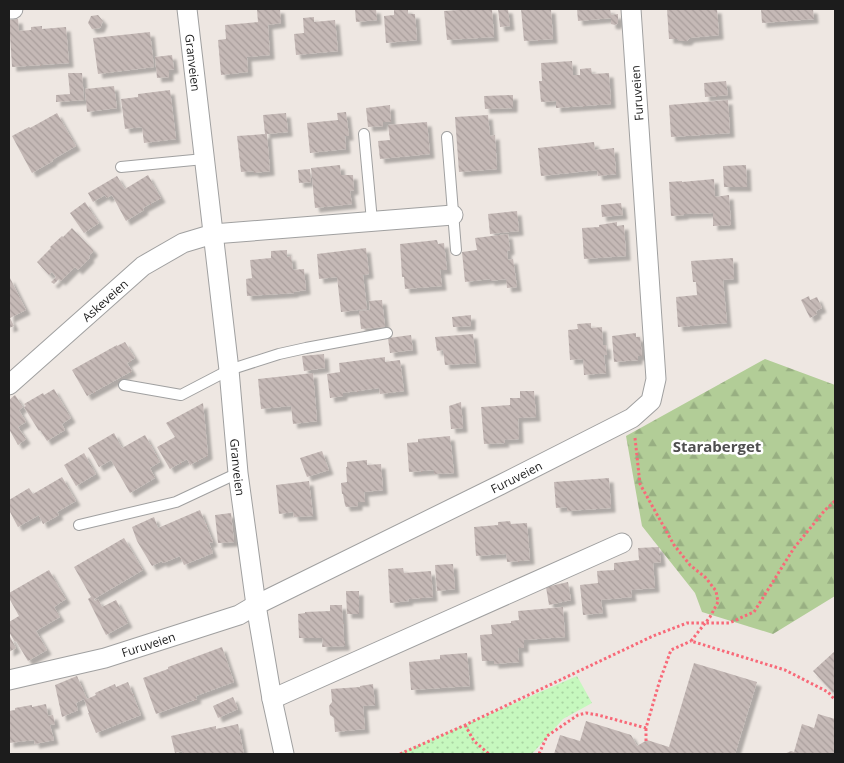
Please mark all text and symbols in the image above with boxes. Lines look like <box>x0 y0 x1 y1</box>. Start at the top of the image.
street label: Granveien <box>181 33 205 92</box>
street label: Furuveien <box>627 65 647 121</box>
street label: Askeveien <box>78 275 131 325</box>
district label: Staraberget <box>673 436 762 456</box>
street label: Granveien <box>227 438 250 497</box>
street label: Furuveien <box>488 457 545 497</box>
street label: Furuveien <box>119 627 177 661</box>

